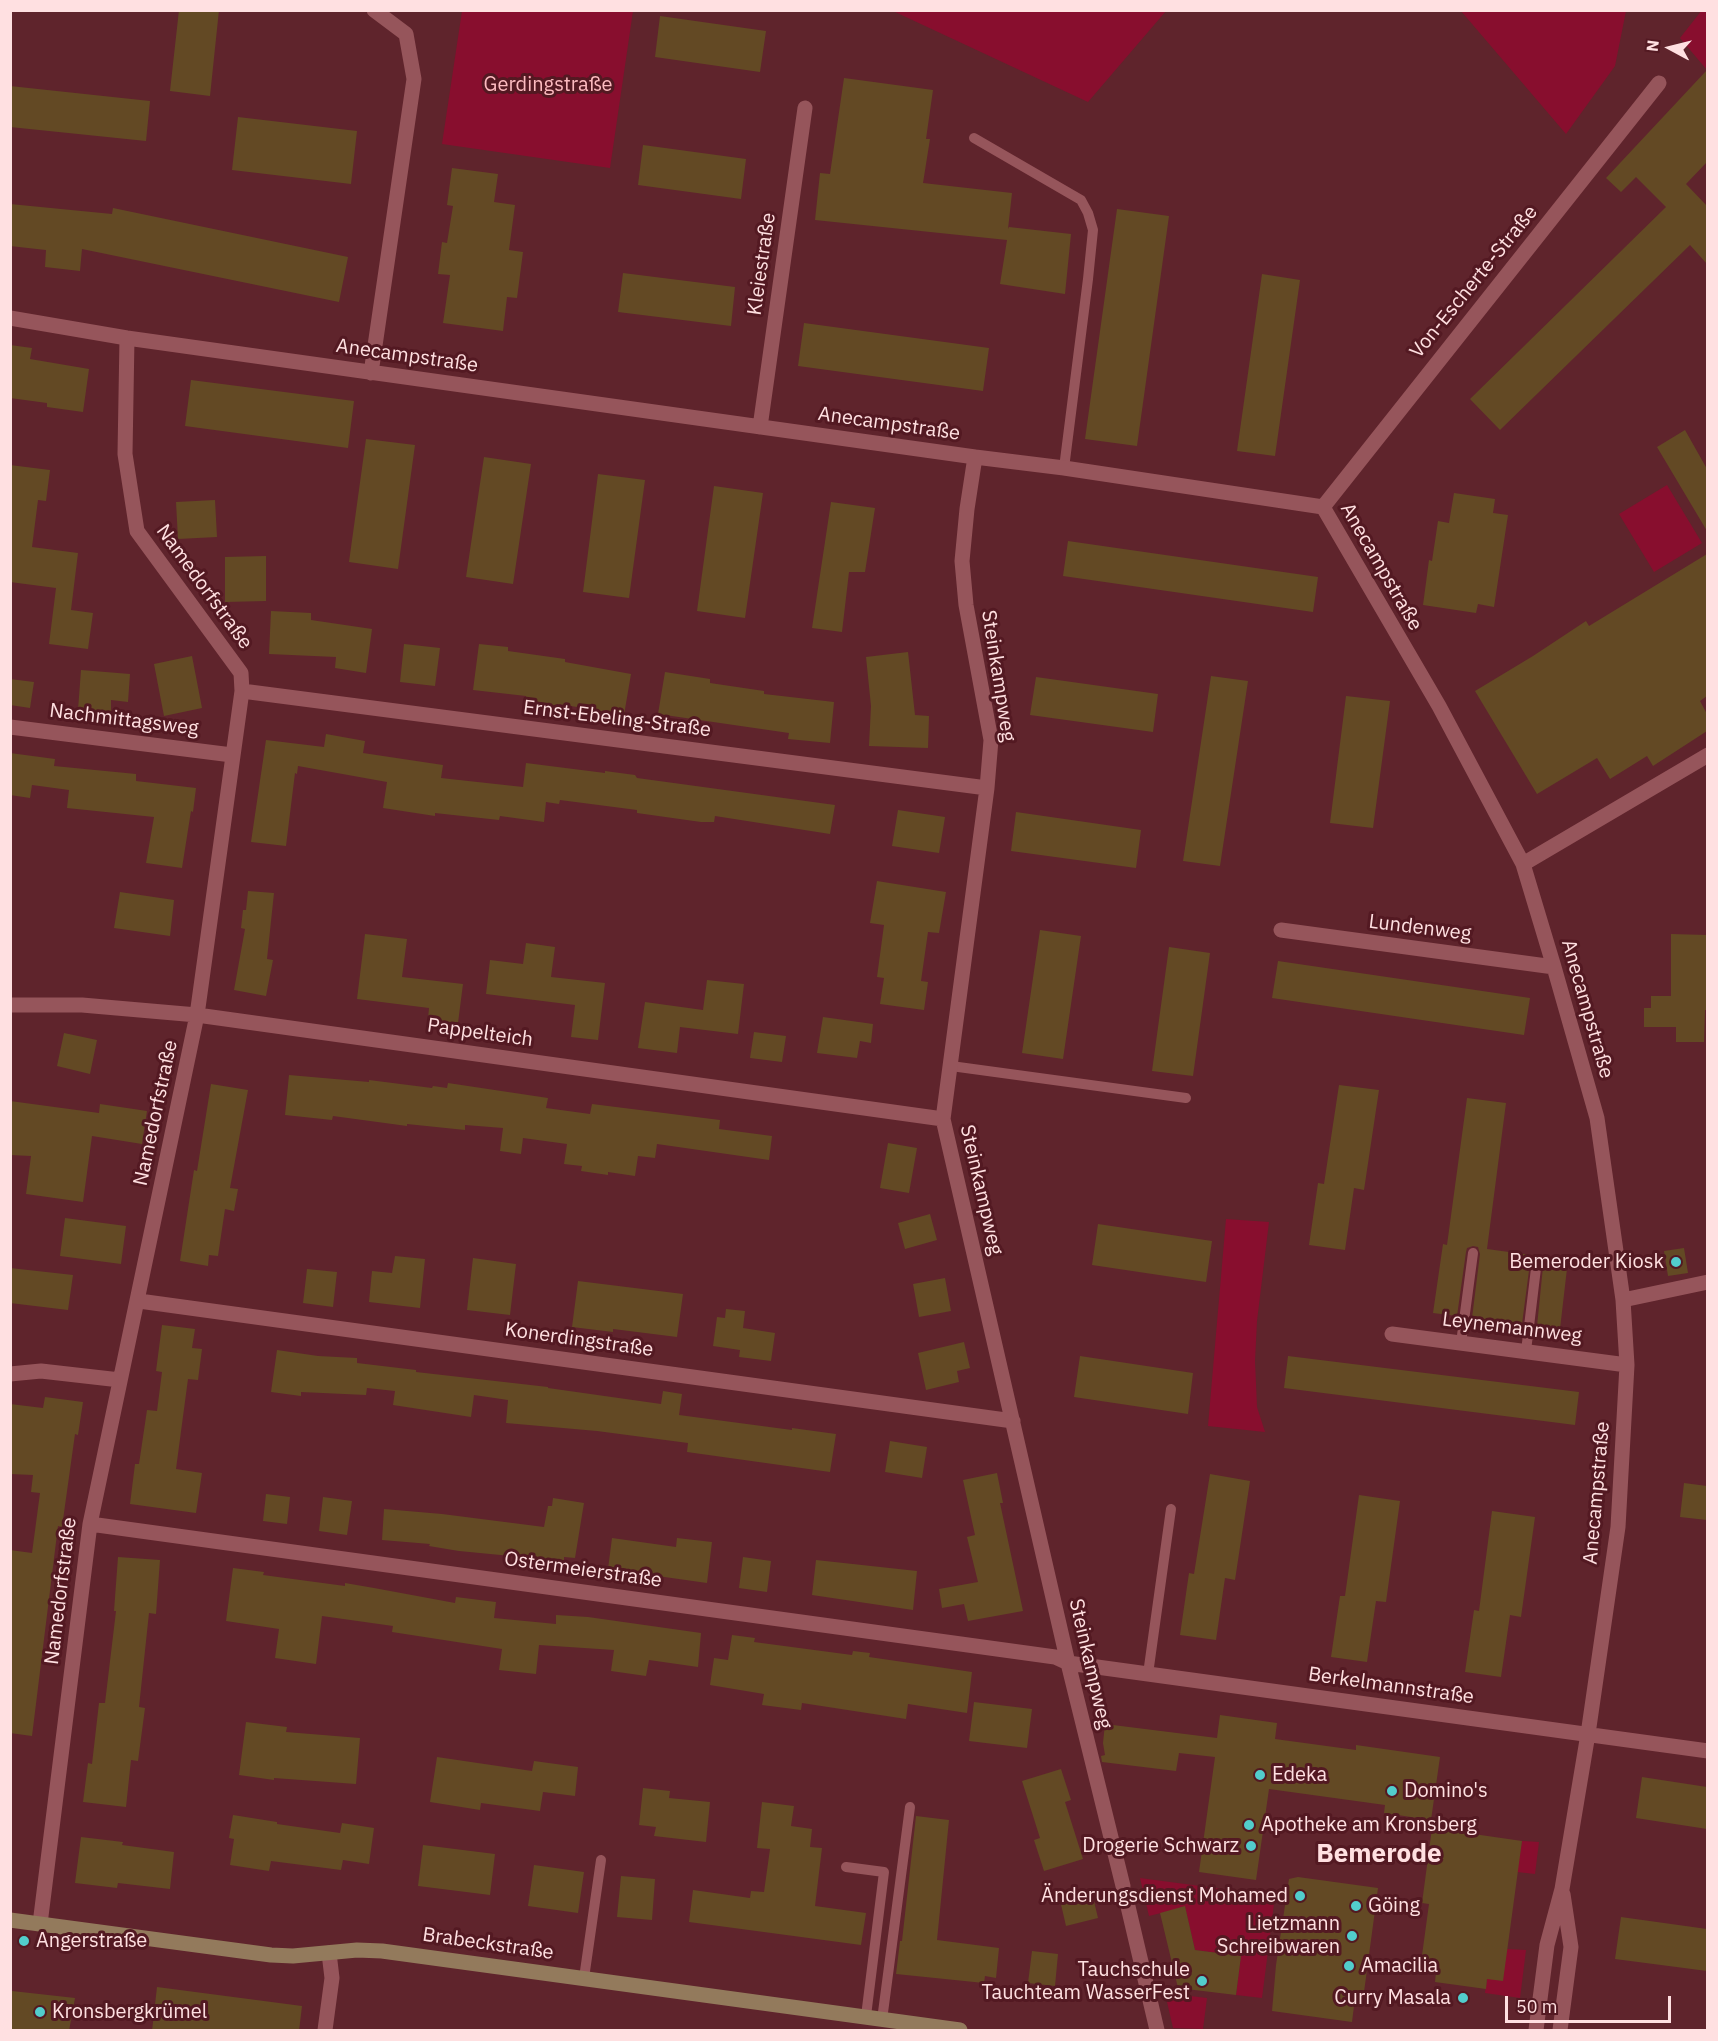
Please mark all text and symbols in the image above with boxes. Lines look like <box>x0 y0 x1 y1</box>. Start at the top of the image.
north arrow <box>1640 18 1700 78</box>
text: N <box>1642 39 1663 53</box>
park label: Gerdingstraße <box>484 73 612 97</box>
street label: Von-Escherte-Straße <box>1405 201 1543 363</box>
street label: Kleiestraße <box>743 211 781 317</box>
street label: Anecampstraße <box>334 334 480 378</box>
street label: Anecampstraße <box>816 402 962 446</box>
street label: Anecampstraße <box>1335 499 1427 635</box>
street label: Namedorfstraße <box>151 520 257 654</box>
street label: Steinkampweg <box>976 609 1020 743</box>
street label: Ernst-Ebeling-Straße <box>522 696 712 742</box>
street label: Nachmittagsweg <box>48 699 200 741</box>
street label: Lundenweg <box>1367 910 1473 946</box>
street label: Anecampstraße <box>1556 937 1618 1081</box>
street label: Pappelteich <box>426 1014 534 1052</box>
street label: Namedorfstraße <box>129 1038 183 1188</box>
street label: Steinkampweg <box>954 1123 1008 1257</box>
place label: Bemeroder Kiosk <box>1509 1250 1664 1274</box>
marker: Bemeroder Kiosk <box>1669 1255 1683 1269</box>
street label: Leynemannweg <box>1441 1308 1583 1348</box>
street label: Konerdingstraße <box>503 1318 655 1362</box>
street label: Anecampstraße <box>1579 1421 1615 1565</box>
street label: Namedorfstraße <box>40 1516 82 1666</box>
street label: Ostermeierstraße <box>503 1547 663 1593</box>
street label: Steinkampweg <box>1063 1597 1117 1731</box>
street label: Berkelmannstraße <box>1307 1662 1475 1710</box>
place label: Edeka <box>1272 1763 1327 1787</box>
marker: Edeka <box>1253 1768 1267 1782</box>
place label: Domino's <box>1404 1779 1488 1803</box>
marker: Domino's <box>1385 1784 1399 1798</box>
place label: Apotheke am Kronsberg <box>1261 1813 1477 1837</box>
marker: Apotheke am Kronsberg <box>1242 1818 1256 1832</box>
place label: Drogerie Schwarz <box>1082 1834 1239 1858</box>
district label: Bemerode <box>1316 1838 1442 1870</box>
marker: Drogerie Schwarz <box>1244 1839 1258 1853</box>
place label: Änderungsdienst Mohamed <box>1041 1884 1288 1908</box>
marker: Änderungsdienst Mohamed <box>1293 1889 1307 1903</box>
place label: Göing <box>1368 1894 1420 1918</box>
marker: Göing <box>1349 1899 1363 1913</box>
place label: Lietzmann Schreibwaren <box>1217 1912 1340 1959</box>
street label: Brabeckstraße <box>421 1923 555 1965</box>
place label: Angerstraße <box>36 1929 147 1953</box>
marker: Lietzmann Schreibwaren <box>1345 1929 1359 1943</box>
marker: Angerstraße <box>17 1934 31 1948</box>
place label: Amacilia <box>1361 1954 1438 1978</box>
place label: Tauchschule Tauchteam WasserFest <box>981 1958 1190 2005</box>
marker: Amacilia <box>1342 1959 1356 1973</box>
marker: Tauchschule Tauchteam WasserFest <box>1195 1974 1209 1988</box>
scale bar <box>1508 1984 1674 2022</box>
place label: Curry Masala <box>1334 1986 1451 2010</box>
marker: Curry Masala <box>1456 1991 1470 2005</box>
text: 50 m <box>1516 1995 1558 2018</box>
place label: Kronsbergkrümel <box>52 2000 207 2024</box>
marker: Kronsbergkrümel <box>33 2005 47 2019</box>

